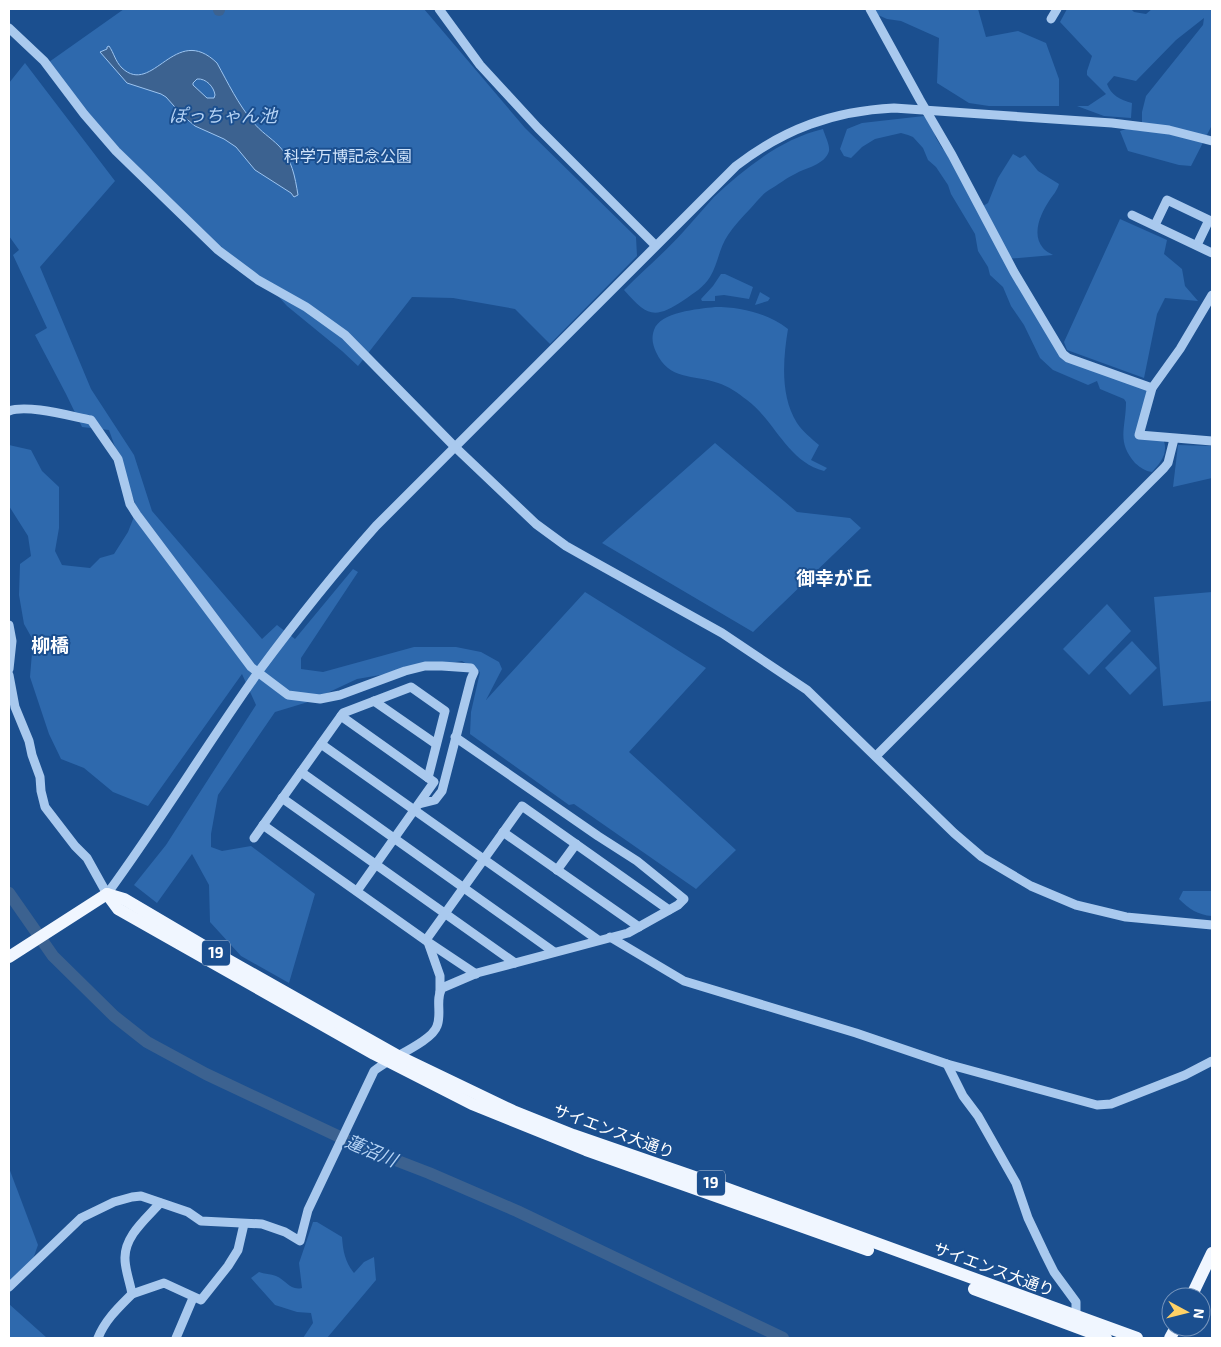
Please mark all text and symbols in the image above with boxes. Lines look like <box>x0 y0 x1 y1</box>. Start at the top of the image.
water label: ぽっちゃん池 <box>169 104 279 126</box>
park label: 科学万博記念公園 <box>284 146 412 165</box>
district label: 御幸が丘 <box>796 566 872 589</box>
district label: 柳橋 <box>31 633 69 656</box>
road number: 19 <box>202 940 230 966</box>
street label: サイエンス大通り <box>551 1100 677 1161</box>
water label: 蓮沼川 <box>342 1129 402 1172</box>
road number: 19 <box>697 1170 725 1196</box>
street label: サイエンス大通り <box>931 1238 1057 1299</box>
north arrow <box>1161 1287 1211 1337</box>
text: N <box>1190 1308 1208 1320</box>

